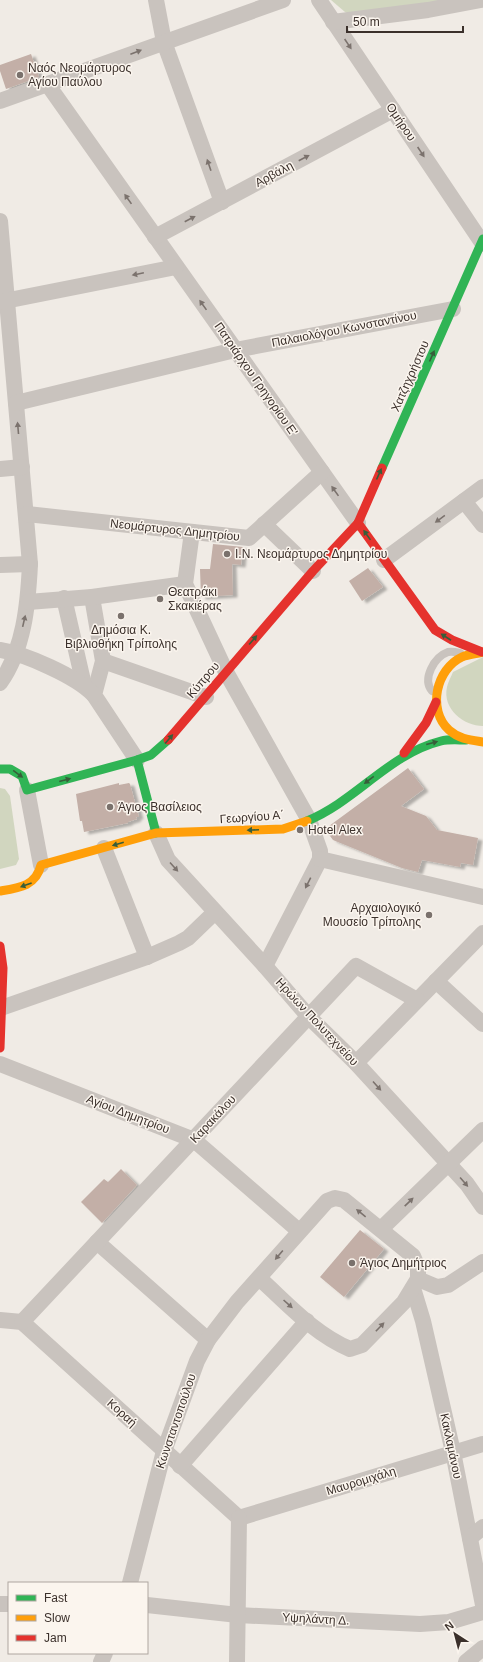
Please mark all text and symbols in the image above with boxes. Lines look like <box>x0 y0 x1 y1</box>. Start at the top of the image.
scale bar <box>347 8 463 34</box>
text: 50 m <box>353 15 380 29</box>
one-way arrow <box>344 39 352 49</box>
one-way arrow <box>131 48 143 54</box>
place label: Ναός Νεομάρτυρος Αγίου Παύλου <box>28 61 131 89</box>
marker: Ναός Νεομάρτυρος Αγίου Παύλου <box>15 70 25 80</box>
street label: Ομήρου <box>383 100 419 144</box>
one-way arrow <box>417 147 425 157</box>
one-way arrow <box>298 154 310 161</box>
one-way arrow <box>206 158 212 170</box>
street label: Αρβάλη <box>252 158 296 190</box>
one-way arrow <box>124 194 132 204</box>
one-way arrow <box>184 216 195 222</box>
one-way arrow <box>132 272 144 278</box>
one-way arrow <box>199 300 207 310</box>
street label: Παλαιολόγου Κωνσταντίνου <box>270 308 418 350</box>
street label: Πατριάρχου Γρηγορίου Ε' <box>211 320 301 438</box>
street label: Χατζηχρήστου <box>388 338 432 414</box>
one-way arrow <box>429 350 435 361</box>
one-way arrow <box>15 422 22 434</box>
one-way arrow <box>376 469 382 480</box>
one-way arrow <box>331 486 339 496</box>
one-way arrow <box>435 514 445 522</box>
street label: Νεομάρτυρος Δημητρίου <box>110 516 240 544</box>
one-way arrow <box>362 530 371 541</box>
place label: Ι.Ν. Νεομάρτυρος Δημητρίου <box>235 547 387 561</box>
marker: Ι.Ν. Νεομάρτυρος Δημητρίου <box>222 549 232 559</box>
place label: Θεατράκι Σκακιέρας <box>168 585 222 613</box>
marker: Θεατράκι Σκακιέρας <box>155 594 165 604</box>
marker: Δημόσια Κ. Βιβλιοθήκη Τρίπολης <box>116 611 126 621</box>
one-way arrow <box>21 615 27 628</box>
place label: Δημόσια Κ. Βιβλιοθήκη Τρίπολης <box>65 623 177 651</box>
one-way arrow <box>440 634 452 641</box>
one-way arrow <box>249 635 258 645</box>
street label: Κύπρου <box>184 659 222 701</box>
one-way arrow <box>165 734 174 744</box>
one-way arrow <box>426 740 438 746</box>
one-way arrow <box>12 770 23 778</box>
one-way arrow <box>364 776 375 784</box>
one-way arrow <box>59 777 71 783</box>
place label: Άγιος Βασίλειος <box>118 800 202 814</box>
marker: Άγιος Βασίλειος <box>105 802 115 812</box>
street label: Γεωργίου Α΄ <box>219 808 285 826</box>
place label: Hotel Alex <box>308 823 362 837</box>
marker: Hotel Alex <box>295 825 305 835</box>
one-way arrow <box>246 827 259 833</box>
one-way arrow <box>112 841 124 847</box>
one-way arrow <box>170 862 179 872</box>
one-way arrow <box>305 877 311 888</box>
one-way arrow <box>20 882 32 888</box>
place label: Αρχαιολογικό Μουσείο Τρίπολης <box>323 901 421 929</box>
marker: Αρχαιολογικό Μουσείο Τρίπολης <box>424 910 434 920</box>
street label: Ηρώων Πολυτεχνείου <box>273 975 361 1069</box>
one-way arrow <box>372 1081 382 1091</box>
street label: Αγίου Δημητρίου <box>84 1092 172 1136</box>
street label: Καρακάλου <box>187 1092 239 1146</box>
one-way arrow <box>460 1177 469 1187</box>
one-way arrow <box>404 1198 414 1207</box>
one-way arrow <box>355 1209 366 1217</box>
one-way arrow <box>274 1250 283 1260</box>
place label: Άγιος Δημήτριος <box>360 1256 447 1270</box>
marker: Άγιος Δημήτριος <box>347 1258 357 1268</box>
one-way arrow <box>283 1299 293 1308</box>
one-way arrow <box>375 1322 385 1332</box>
street label: Κωνσταντοπούλου <box>153 1372 199 1470</box>
street label: Κοραή <box>104 1396 140 1430</box>
street label: Κακλαμάνου <box>437 1412 465 1480</box>
street label: Μαυρομιχάλη <box>324 1464 398 1498</box>
legend <box>8 1582 148 1654</box>
text: Fast <box>44 1591 68 1605</box>
street label: Υψηλάντη Δ. <box>282 1610 350 1628</box>
text: Slow <box>44 1611 70 1625</box>
north arrow <box>435 1614 475 1654</box>
text: N <box>442 1619 456 1633</box>
text: Jam <box>44 1631 67 1645</box>

